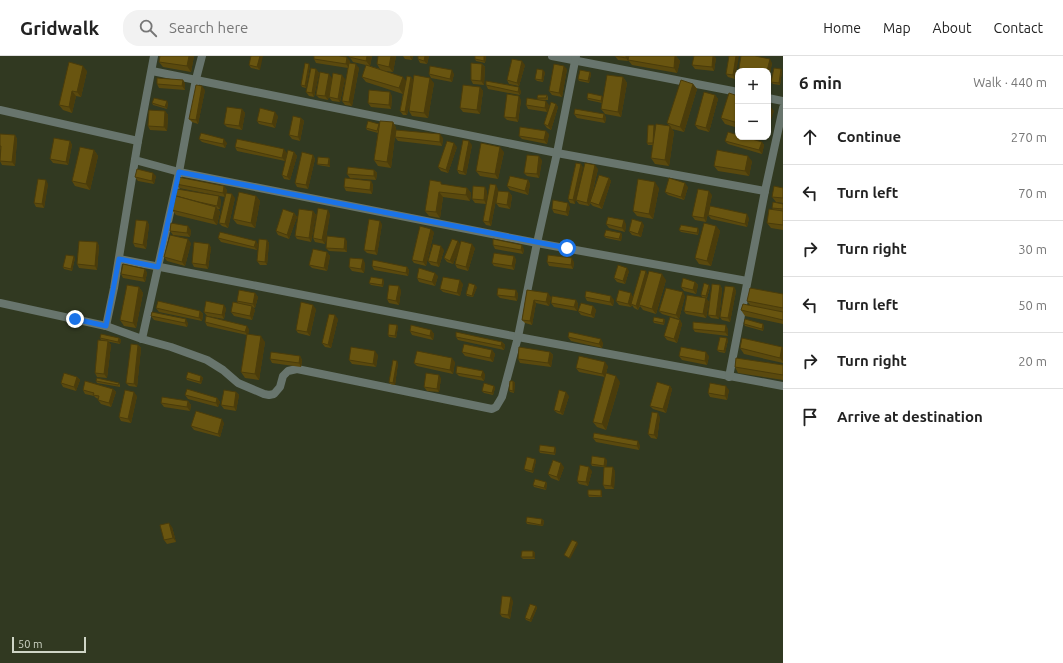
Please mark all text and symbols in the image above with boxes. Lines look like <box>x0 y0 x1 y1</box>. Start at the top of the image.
search box <box>123 10 403 46</box>
text: Gridwalk <box>20 17 99 39</box>
icon: search <box>137 17 159 39</box>
text: Search here <box>169 19 248 36</box>
text: Home <box>823 20 861 36</box>
text: Map <box>883 20 911 36</box>
text: About <box>933 20 972 36</box>
text: Contact <box>994 20 1043 36</box>
map controls <box>735 68 771 140</box>
button: + <box>735 68 771 104</box>
text: 6 min <box>799 73 842 92</box>
text: Walk · 440 m <box>973 75 1047 89</box>
button: − <box>735 104 771 140</box>
icon: ahead <box>799 126 821 148</box>
text: Continue <box>837 128 901 145</box>
text: 270 m <box>1011 130 1047 144</box>
icon: left <box>799 182 821 204</box>
text: Turn left <box>837 184 898 201</box>
text: 70 m <box>1018 186 1047 200</box>
icon: right <box>799 238 821 260</box>
route start <box>558 239 576 257</box>
text: Turn right <box>837 240 907 257</box>
text: 30 m <box>1018 242 1047 256</box>
icon: left <box>799 294 821 316</box>
text: Turn left <box>837 296 898 313</box>
text: 50 m <box>1018 298 1047 312</box>
route end <box>66 310 84 328</box>
icon: right <box>799 350 821 372</box>
text: Turn right <box>837 352 907 369</box>
text: 20 m <box>1018 354 1047 368</box>
icon: arrive <box>799 406 821 428</box>
text: Arrive at destination <box>837 408 983 425</box>
scale bar <box>12 635 86 654</box>
text: 50 m <box>18 638 42 650</box>

